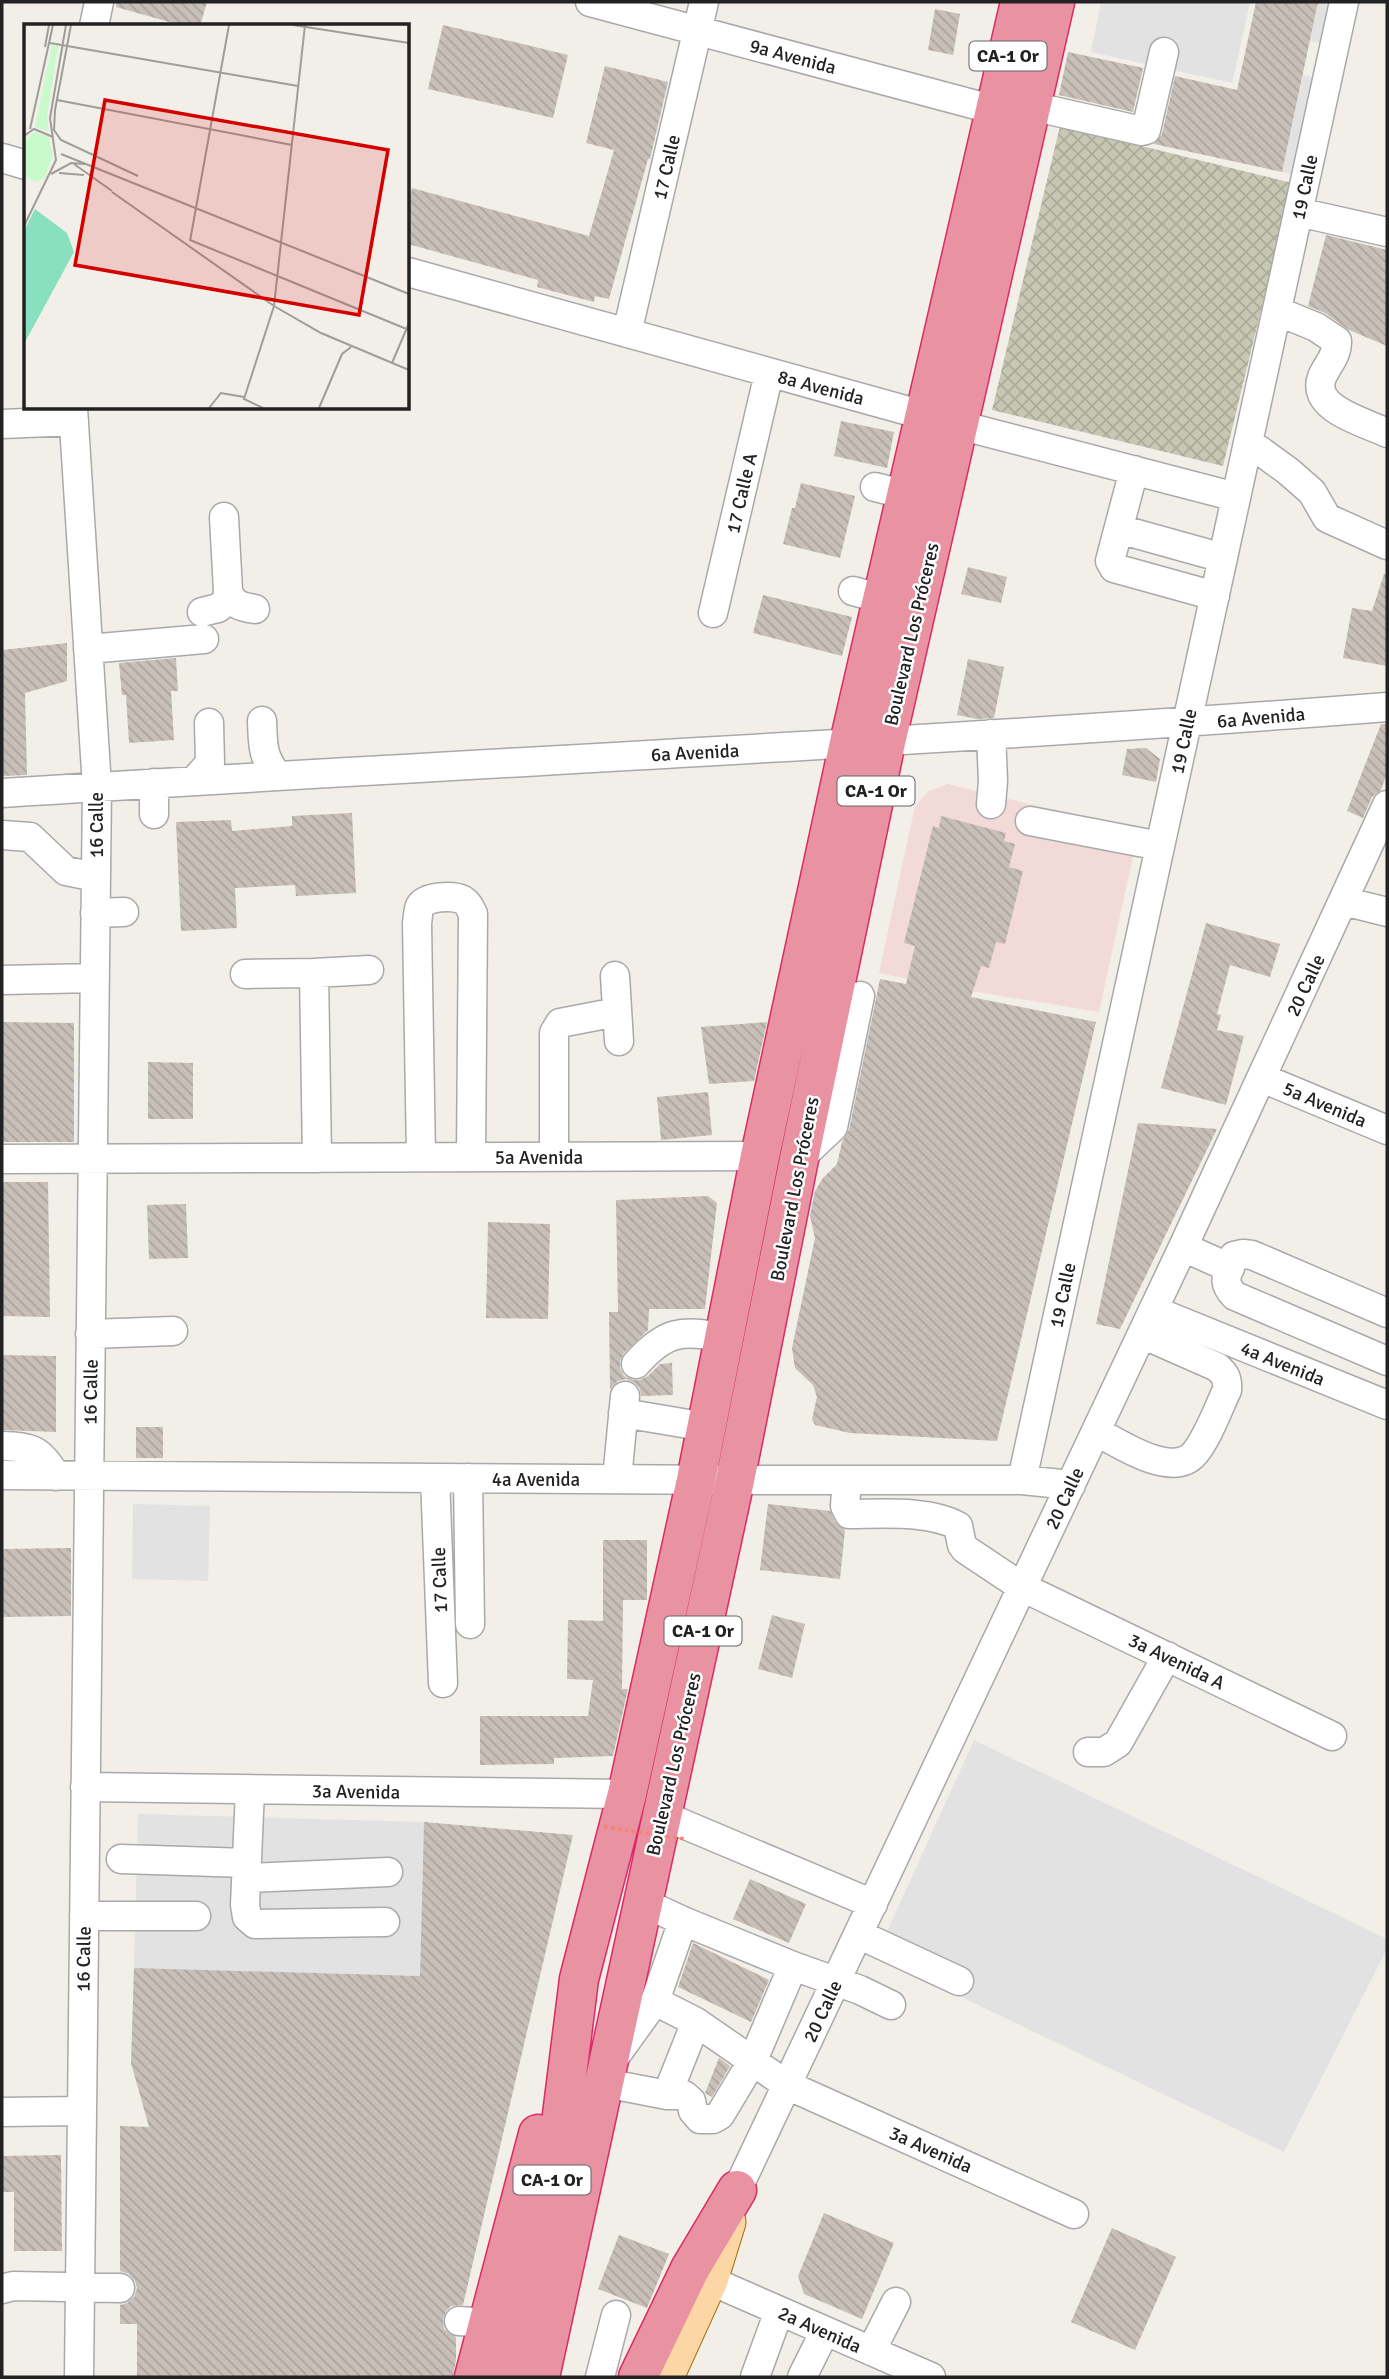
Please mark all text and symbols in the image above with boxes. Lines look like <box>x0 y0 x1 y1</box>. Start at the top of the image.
inset map <box>24 24 410 410</box>
street label: 9a Avenida <box>747 34 839 80</box>
road number: CA-1 Or <box>970 42 1046 70</box>
street label: 17 Calle <box>648 132 686 202</box>
street label: 19 Calle <box>1286 152 1324 222</box>
street label: 8a Avenida <box>775 365 867 411</box>
street label: 17 Calle A <box>721 450 763 536</box>
street label: Boulevard Los Próceres <box>879 540 945 728</box>
street label: 6a Avenida <box>1216 702 1306 734</box>
street label: 19 Calle <box>1165 706 1203 776</box>
street label: 6a Avenida <box>650 739 740 767</box>
road number: CA-1 Or <box>838 776 914 806</box>
street label: 16 Calle <box>85 792 109 858</box>
street label: 20 Calle <box>1281 950 1331 1020</box>
street label: 5a Avenida <box>1279 1077 1370 1133</box>
street label: Boulevard Los Próceres <box>765 1095 825 1283</box>
street label: 5a Avenida <box>495 1146 583 1170</box>
street label: 19 Calle <box>1044 1260 1082 1330</box>
street label: 4a Avenida <box>1237 1336 1328 1392</box>
street label: 16 Calle <box>78 1359 104 1425</box>
street label: 20 Calle <box>1040 1463 1090 1533</box>
street label: 4a Avenida <box>492 1468 580 1492</box>
street label: 17 Calle <box>427 1547 453 1613</box>
road number: CA-1 Or <box>664 1616 742 1646</box>
street label: 3a Avenida A <box>1124 1628 1229 1696</box>
street label: Boulevard Los Próceres <box>641 1670 707 1858</box>
street label: 3a Avenida <box>312 1779 400 1805</box>
street label: 16 Calle <box>71 1926 97 1992</box>
street label: 20 Calle <box>798 1976 848 2046</box>
street label: 3a Avenida <box>885 2121 976 2179</box>
road number: CA-1 Or <box>514 2166 590 2194</box>
street label: 2a Avenida <box>774 2301 865 2359</box>

